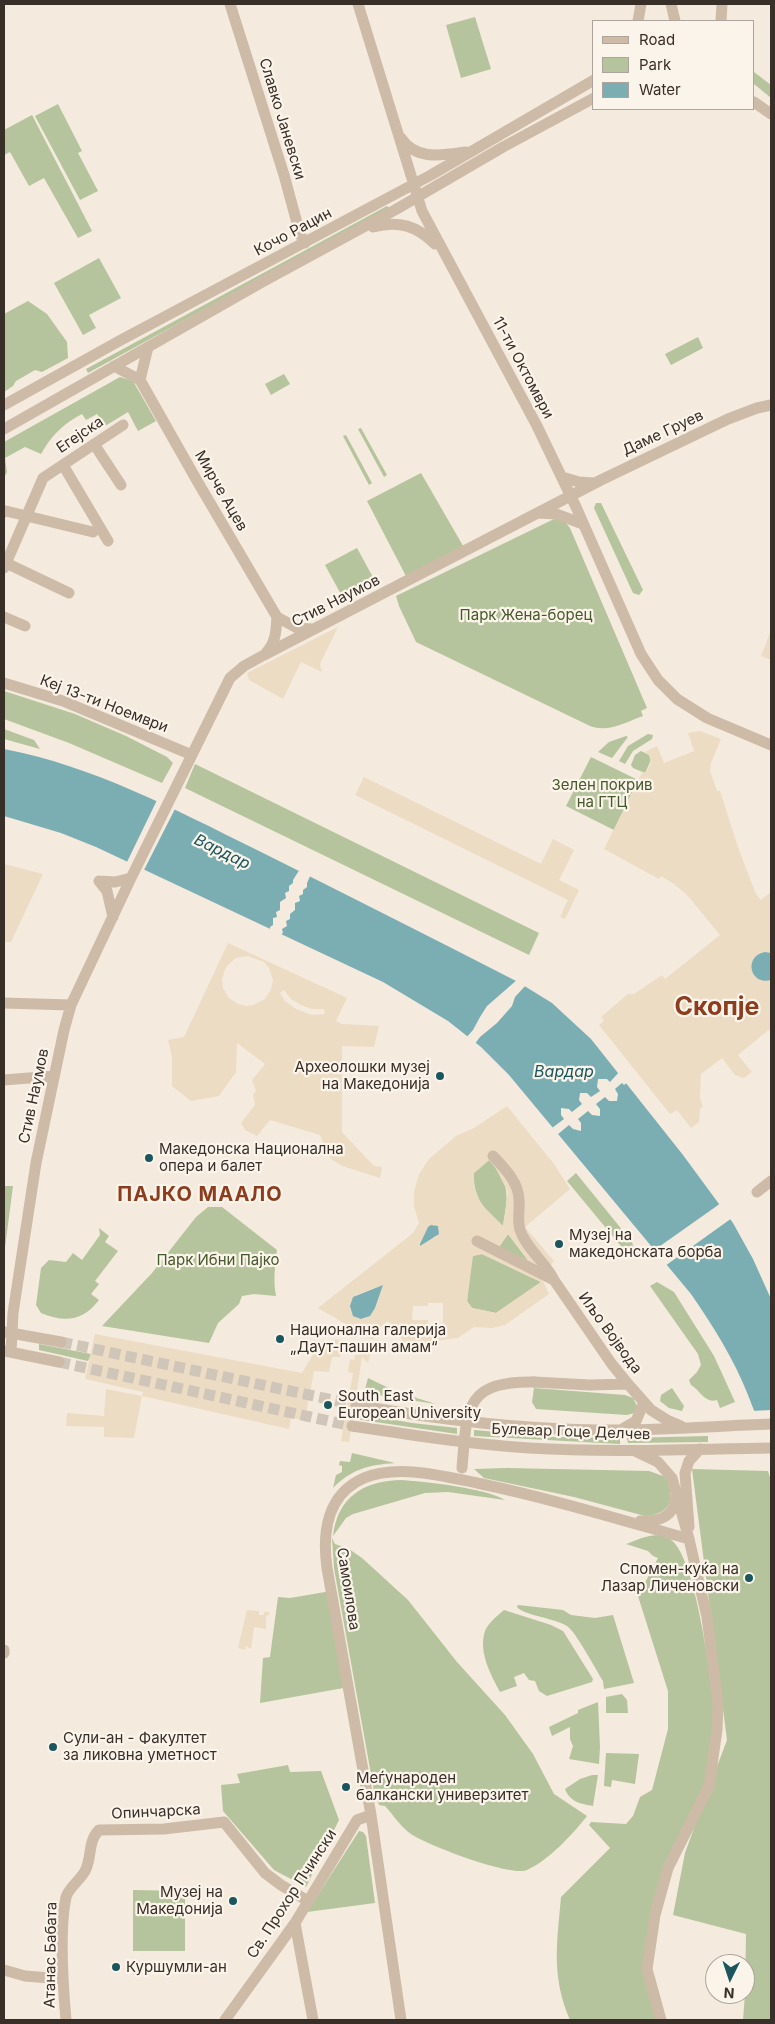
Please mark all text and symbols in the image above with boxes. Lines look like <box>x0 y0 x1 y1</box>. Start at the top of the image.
legend <box>592 20 755 110</box>
text: Road <box>639 30 675 49</box>
text: Park <box>639 55 671 74</box>
street label: Славко Јаневски <box>255 56 309 182</box>
text: Water <box>639 80 681 99</box>
street label: Кочо Рацин <box>251 204 335 260</box>
street label: 11-ти Октомври <box>489 314 557 422</box>
street label: Даме Груев <box>620 406 706 460</box>
street label: Егејска <box>53 413 107 457</box>
street label: Мирче Ацев <box>191 448 251 534</box>
street label: Стив Наумов <box>289 571 383 631</box>
park label: Парк Жена-борец <box>460 606 592 624</box>
street label: Кеј 13-ти Ноември <box>37 671 171 737</box>
park label: Зелен покрив на ГТЦ <box>552 776 652 811</box>
water label: Вардар <box>191 830 253 874</box>
district label: Скопје <box>675 992 759 1022</box>
street label: Стив Наумов <box>15 1047 53 1145</box>
place label: Археолошки музеј на Македонија <box>295 1058 430 1093</box>
water label: Вардар <box>534 1062 594 1082</box>
marker: Археолошки музеј на Македонија <box>434 1070 446 1082</box>
place label: Македонска Национална опера и балет <box>159 1140 344 1175</box>
marker: Македонска Национална опера и балет <box>143 1152 155 1164</box>
district label: ПАЈКО МААЛО <box>116 1183 284 1207</box>
place label: Музеј на македонската борба <box>569 1226 722 1261</box>
marker: Музеј на македонската борба <box>553 1238 565 1250</box>
park label: Парк Ибни Пајко <box>156 1251 280 1269</box>
street label: Иљо Војвода <box>574 1289 646 1377</box>
place label: Национална галерија „Даут-пашин амам“ <box>290 1321 446 1356</box>
marker: Национална галерија „Даут-пашин амам“ <box>274 1333 286 1345</box>
place label: South East European University <box>338 1387 481 1422</box>
marker: South East European University <box>322 1399 334 1411</box>
street label: Булевар Гоце Делчев <box>491 1420 651 1444</box>
street label: Самоилова <box>333 1546 363 1632</box>
place label: Спомен-куќа на Лазар Личеновски <box>601 1560 739 1595</box>
marker: Спомен-куќа на Лазар Личеновски <box>743 1572 755 1584</box>
place label: Сули-ан - Факултет за ликовна уметност <box>63 1729 217 1764</box>
marker: Сули-ан - Факултет за ликовна уметност <box>47 1741 59 1753</box>
place label: Меѓународен балкански универзитет <box>356 1769 528 1804</box>
marker: Меѓународен балкански универзитет <box>340 1781 352 1793</box>
street label: Опинчарска <box>111 1801 201 1823</box>
street label: Св. Прохор Пчински <box>244 1826 340 1962</box>
place label: Музеј на Македонија <box>136 1883 223 1918</box>
marker: Музеј на Македонија <box>227 1895 239 1907</box>
street label: Атанас Бабата <box>41 1902 61 2008</box>
north arrow <box>705 1954 755 2004</box>
place label: Куршумли-ан <box>126 1958 227 1976</box>
marker: Куршумли-ан <box>110 1961 122 1973</box>
text: N <box>723 1985 735 2002</box>

